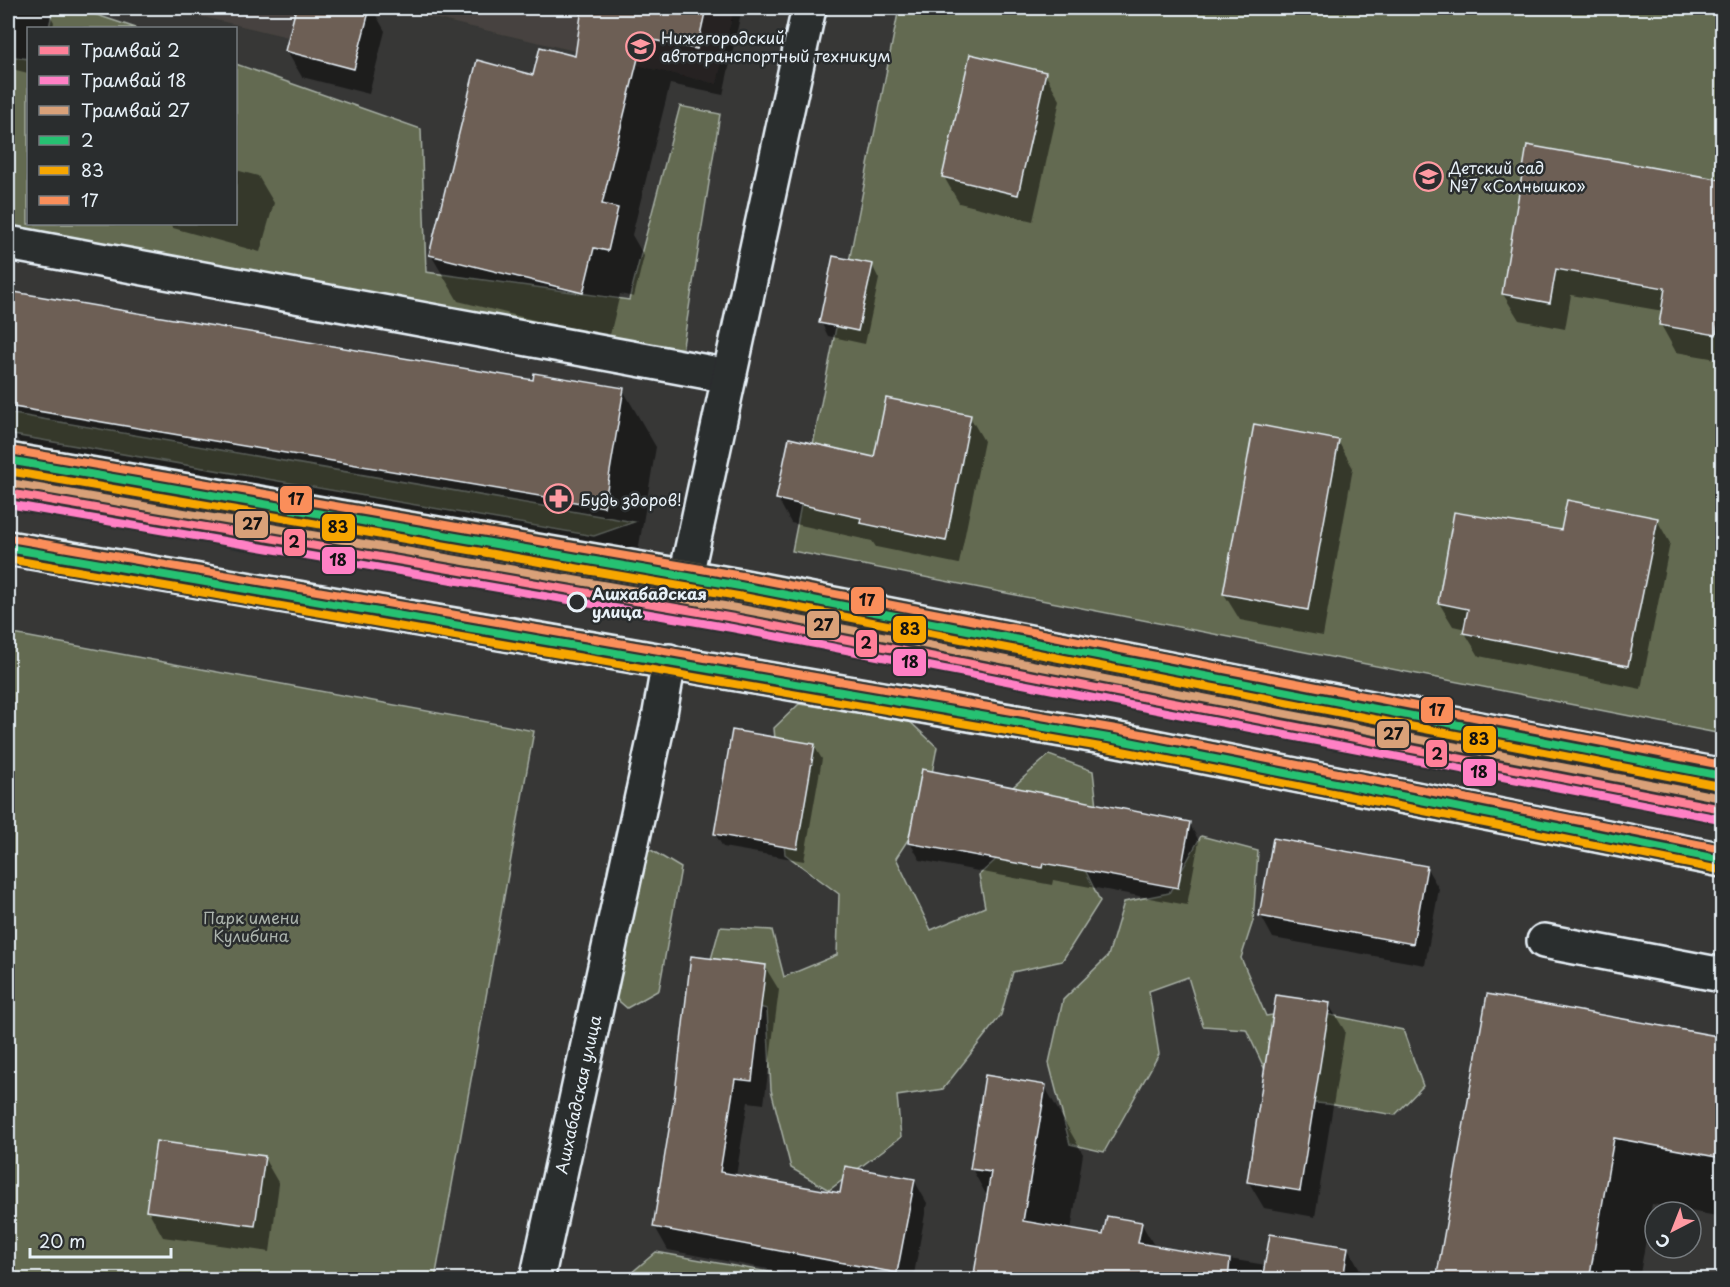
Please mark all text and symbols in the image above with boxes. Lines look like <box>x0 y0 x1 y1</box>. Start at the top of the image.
place label: Нижегородский автотранспортный техникум <box>661 25 891 67</box>
legend <box>27 27 237 225</box>
school or university icon: Нижегородский автотранспортный техникум <box>624 30 656 62</box>
text: Трамвай 2 <box>81 36 180 63</box>
text: Трамвай 18 <box>81 66 187 93</box>
text: Трамвай 27 <box>81 96 190 123</box>
text: 2 <box>81 126 94 153</box>
place label: Детский сад №7 «Солнышко» <box>1448 155 1585 197</box>
text: 83 <box>81 156 104 183</box>
school or university icon: Детский сад №7 «Солнышко» <box>1412 160 1444 192</box>
text: 17 <box>81 186 99 213</box>
pharmacy icon: Будь здоров! <box>543 483 575 515</box>
line badge: 17 <box>279 485 313 514</box>
text: 17 <box>288 486 305 510</box>
place label: Будь здоров! <box>580 487 682 511</box>
line badge: 27 <box>234 510 269 539</box>
text: 27 <box>242 511 263 535</box>
line badge: 83 <box>321 513 356 542</box>
text: 83 <box>328 514 348 538</box>
line badge: 2 <box>283 528 306 557</box>
text: 2 <box>288 529 300 553</box>
line badge: 18 <box>321 546 356 575</box>
text: 18 <box>329 547 347 571</box>
place label: Ашхабадская улица <box>592 581 707 623</box>
line badge: 17 <box>850 586 885 615</box>
text: 17 <box>859 587 876 611</box>
marker: Ашхабадская улица <box>567 592 587 612</box>
line badge: 27 <box>806 610 840 639</box>
text: 27 <box>813 612 834 636</box>
line badge: 83 <box>892 615 927 644</box>
text: 83 <box>900 616 920 640</box>
line badge: 2 <box>855 629 878 658</box>
text: 2 <box>860 630 872 654</box>
line badge: 18 <box>892 648 927 677</box>
text: 18 <box>901 649 919 673</box>
line badge: 17 <box>1420 696 1454 724</box>
text: 17 <box>1429 697 1446 721</box>
line badge: 27 <box>1376 720 1410 749</box>
text: 27 <box>1383 721 1404 745</box>
line badge: 83 <box>1462 725 1497 754</box>
text: 83 <box>1469 726 1489 750</box>
line badge: 2 <box>1425 739 1448 768</box>
text: 2 <box>1431 741 1443 765</box>
line badge: 18 <box>1462 758 1497 787</box>
text: 18 <box>1470 759 1488 783</box>
park label: Парк имени Кулибина <box>203 905 299 947</box>
street label: Ашхабадская улица <box>548 1013 606 1176</box>
north arrow <box>1643 1200 1703 1260</box>
scale bar <box>30 1221 171 1259</box>
text: 20 m <box>39 1227 85 1254</box>
text: С <box>1650 1229 1675 1255</box>

